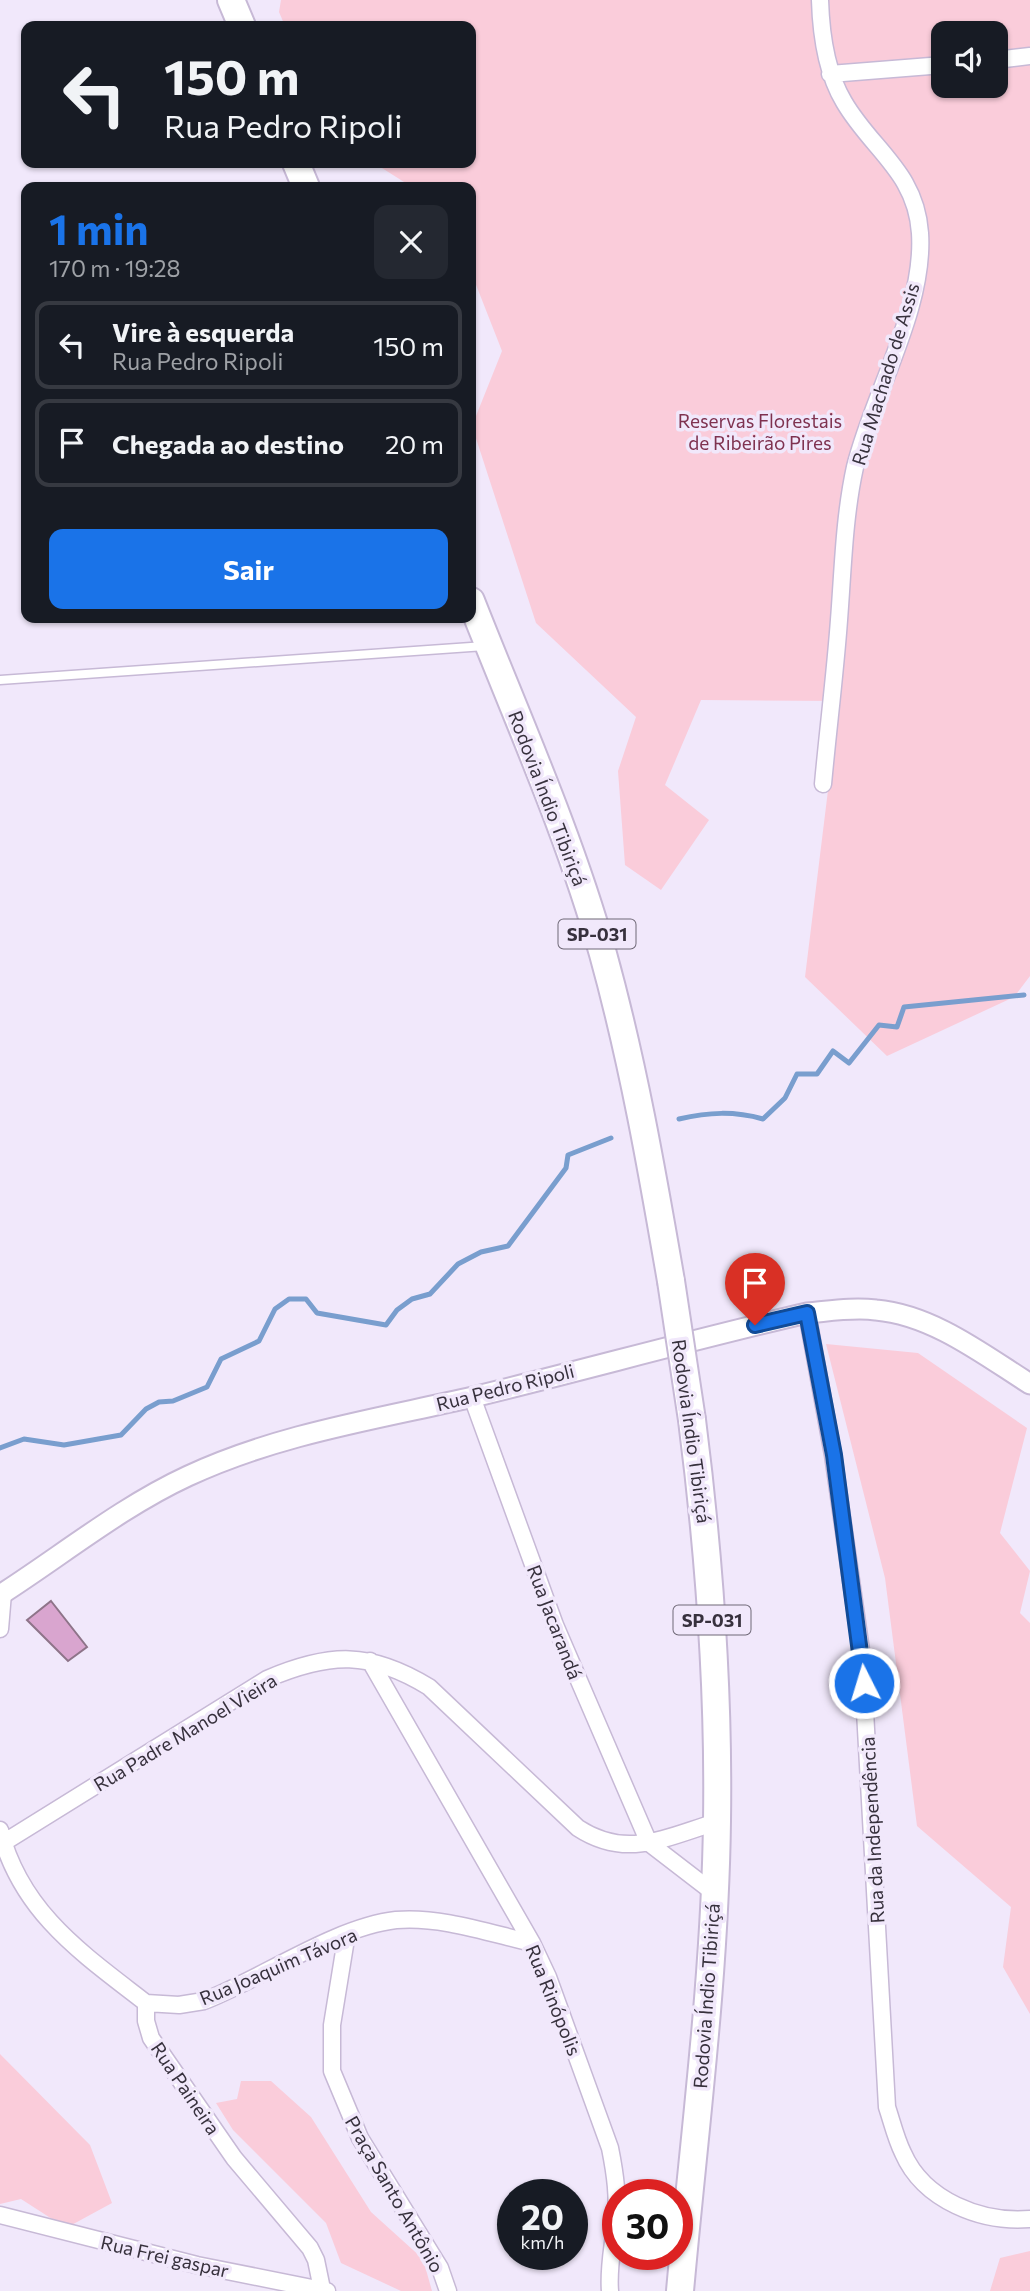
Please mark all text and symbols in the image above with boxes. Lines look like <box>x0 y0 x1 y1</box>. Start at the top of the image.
map controls <box>931 21 1008 98</box>
button: sound <box>931 21 1008 98</box>
text: 150 m <box>164 45 299 105</box>
icon: left <box>49 49 140 140</box>
text: Rua Pedro Ripoli <box>164 105 402 145</box>
text: 1 min <box>49 202 149 254</box>
button: close <box>374 205 448 279</box>
text: 170 m · 19:28 <box>49 254 181 282</box>
street label: Rua Machado de Assis <box>846 280 924 468</box>
text: Vire à esquerda <box>112 316 294 347</box>
icon: left <box>53 326 91 364</box>
text: 150 m <box>373 330 444 361</box>
text: Rua Pedro Ripoli <box>112 347 283 375</box>
park label: Reservas Florestais de Ribeirão Pires <box>678 409 842 454</box>
icon: arrive <box>53 424 91 462</box>
text: Chegada ao destino <box>112 428 344 459</box>
text: 20 m <box>385 428 444 459</box>
button: Sair <box>49 529 448 609</box>
street label: Rodovia Índio Tibiriçá <box>504 707 592 889</box>
road number: SP-031 <box>558 919 636 948</box>
pin <box>725 1253 785 1325</box>
icon: arrive <box>736 1264 774 1302</box>
street label: Rodovia Índio Tibiriçá <box>668 1337 716 1525</box>
street label: Rua Pedro Ripoli <box>434 1359 576 1415</box>
street label: Rua Jacarandá <box>523 1562 587 1682</box>
road number: SP-031 <box>674 1605 750 1634</box>
position arrow <box>827 1646 901 1720</box>
street label: Rua Padre Manoel Vieira <box>89 1668 281 1796</box>
street label: Rua da Independência <box>856 1736 888 1924</box>
street label: Rodovia Índio Tibiriçá <box>688 1903 724 2089</box>
street label: Rua Joaquim Távora <box>196 1922 360 2010</box>
street label: Rua Rinópolis <box>521 1941 587 2059</box>
street label: Rua Paineira <box>147 2037 225 2139</box>
street label: Praça Santo Antônio <box>341 2112 449 2276</box>
speed limit sign: 30 <box>602 2179 693 2270</box>
text: 20 <box>521 2194 564 2237</box>
street label: Rua Frei gaspar <box>99 2230 232 2282</box>
text: km/h <box>521 2231 564 2253</box>

